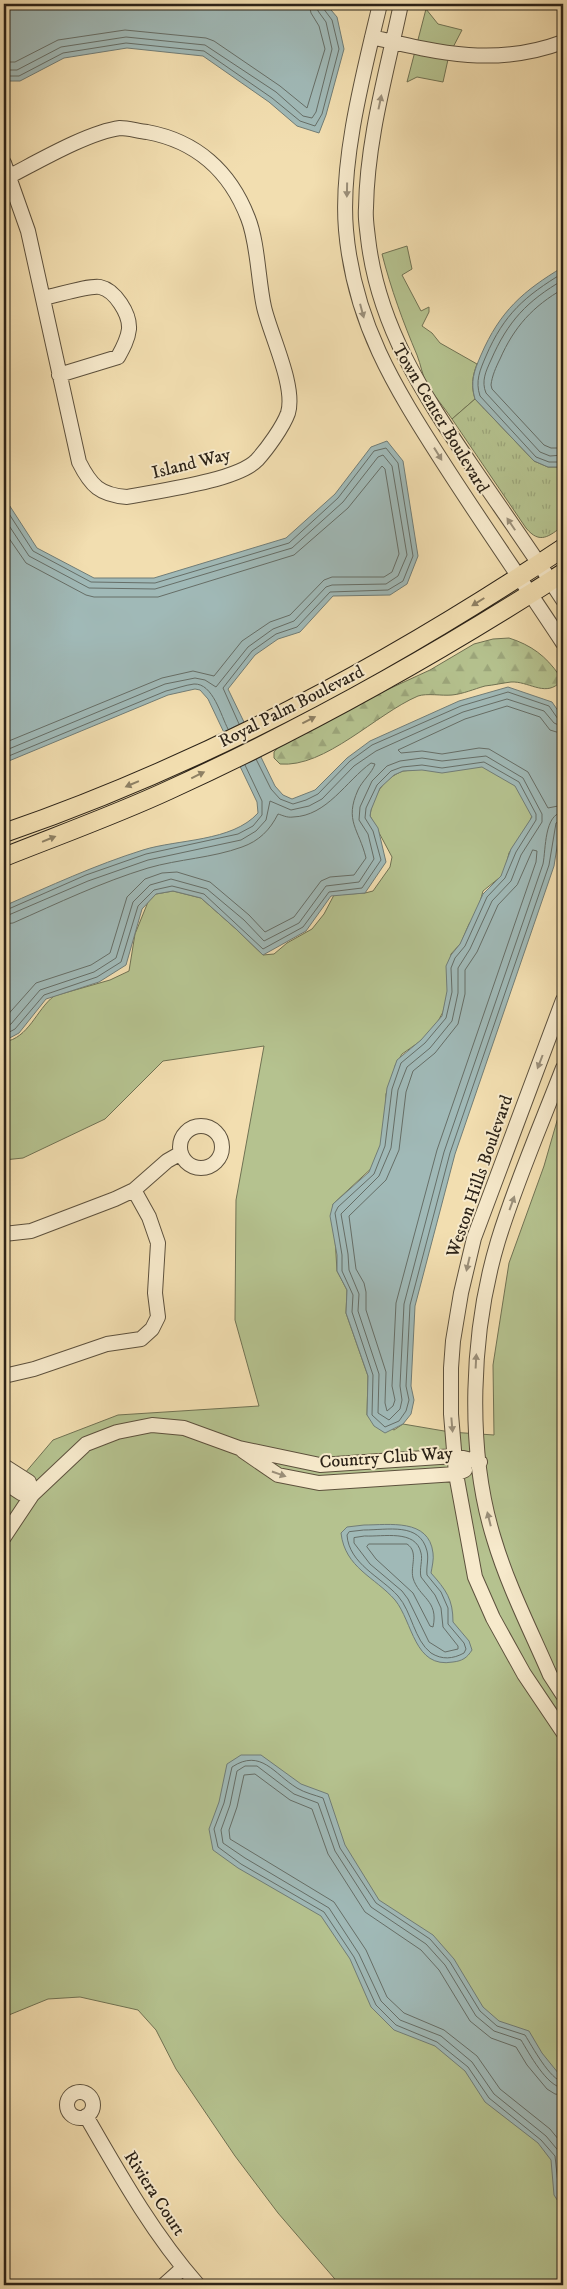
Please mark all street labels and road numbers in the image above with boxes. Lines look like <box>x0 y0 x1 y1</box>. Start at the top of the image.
street label: Town Center Boulevard <box>387 340 493 497</box>
street label: Island Way <box>150 443 233 484</box>
street label: Royal Palm Boulevard <box>215 661 368 753</box>
street label: Weston Hills Boulevard <box>442 1092 518 1261</box>
street label: Country Club Way <box>319 1442 454 1474</box>
street label: Riviera Court <box>119 2147 190 2240</box>

